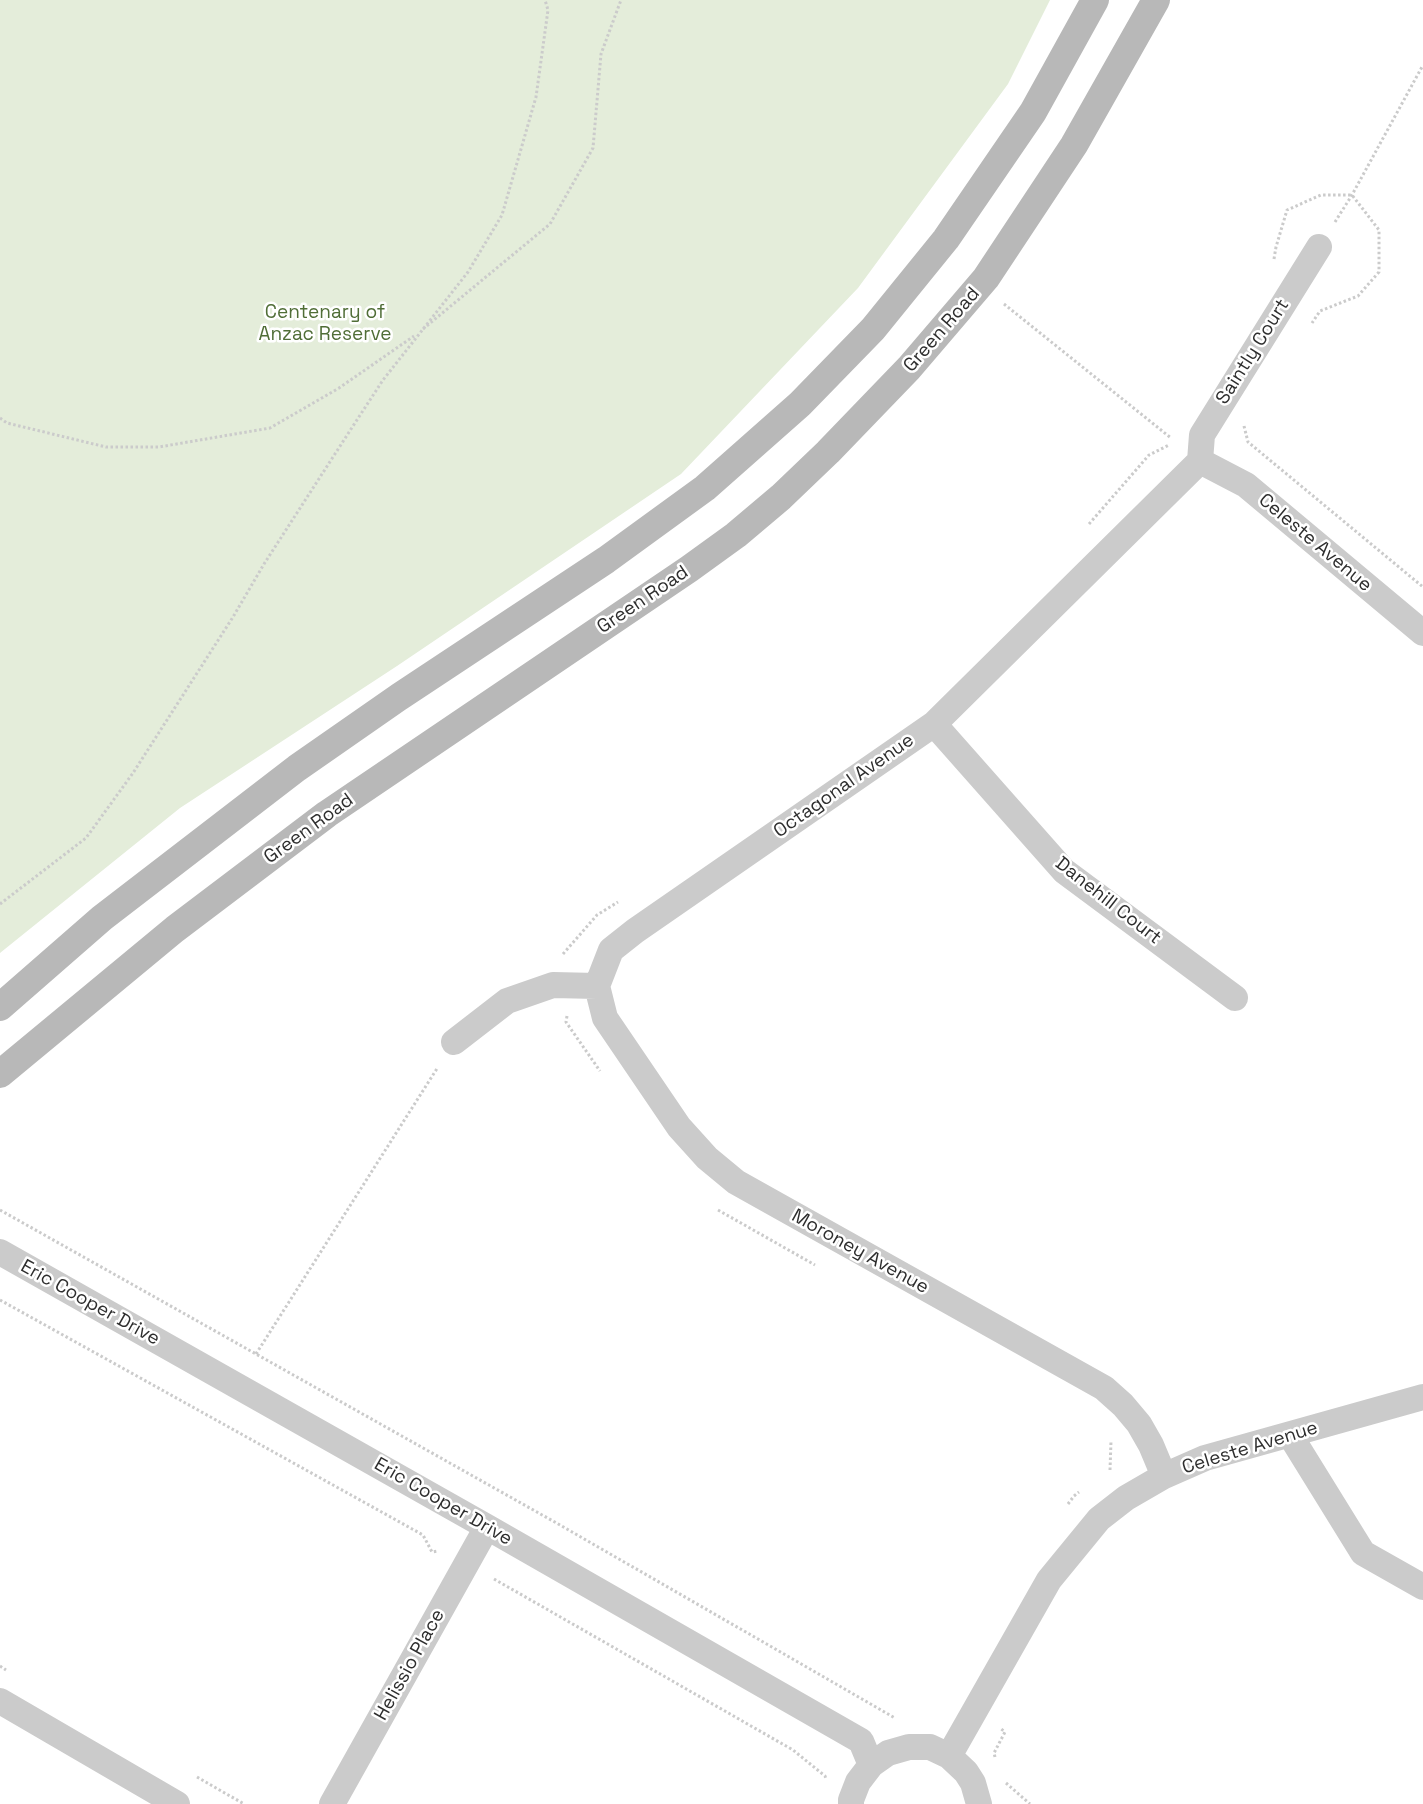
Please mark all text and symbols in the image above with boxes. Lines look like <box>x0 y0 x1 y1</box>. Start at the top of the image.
street label: Green Road <box>899 283 985 377</box>
street label: Saintly Court <box>1212 295 1294 409</box>
park label: Centenary of Anzac Reserve <box>258 302 392 346</box>
street label: Celeste Avenue <box>1254 489 1376 597</box>
street label: Green Road <box>593 561 693 639</box>
street label: Octagonal Avenue <box>769 729 919 843</box>
street label: Green Road <box>260 789 358 869</box>
street label: Danehill Court <box>1050 852 1166 950</box>
street label: Moroney Avenue <box>787 1205 933 1299</box>
street label: Eric Cooper Drive <box>16 1255 164 1351</box>
street label: Celeste Avenue <box>1179 1417 1321 1479</box>
street label: Eric Cooper Drive <box>370 1453 516 1551</box>
street label: Helissio Place <box>370 1605 450 1725</box>

